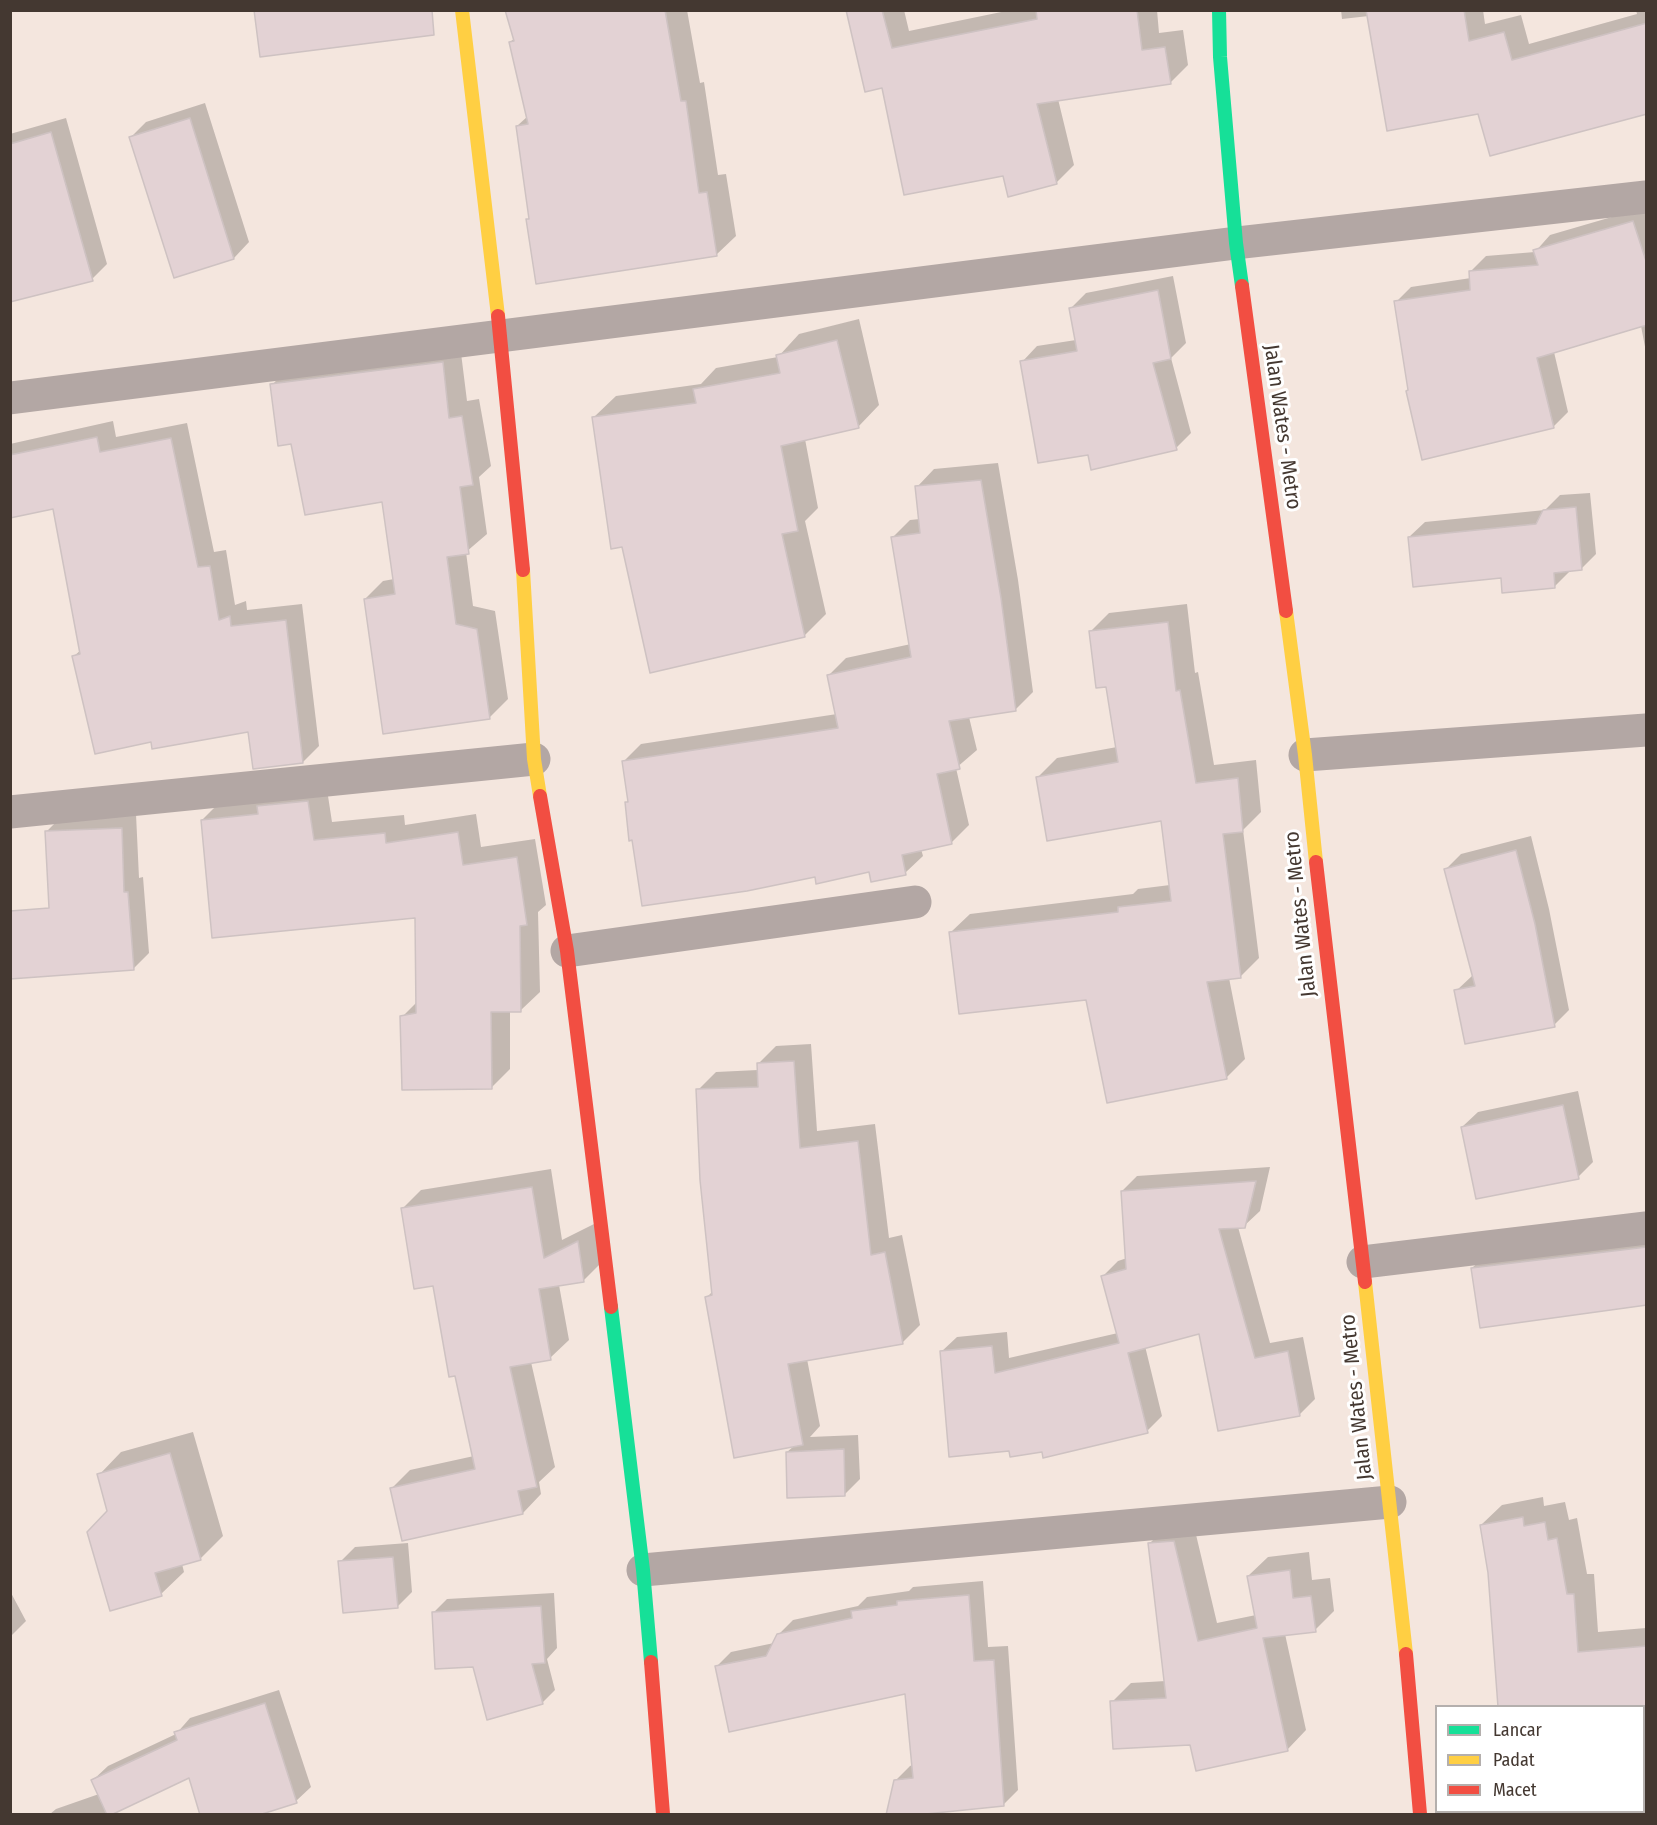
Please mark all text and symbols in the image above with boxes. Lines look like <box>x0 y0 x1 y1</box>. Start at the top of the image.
street label: Jalan Wates - Metro <box>1258 343 1306 511</box>
street label: Jalan Wates - Metro <box>1280 830 1322 998</box>
street label: Jalan Wates - Metro <box>1336 1313 1378 1481</box>
legend <box>1435 1705 1645 1813</box>
text: Lancar <box>1493 1719 1542 1741</box>
text: Padat <box>1493 1749 1535 1771</box>
text: Macet <box>1493 1779 1537 1801</box>

